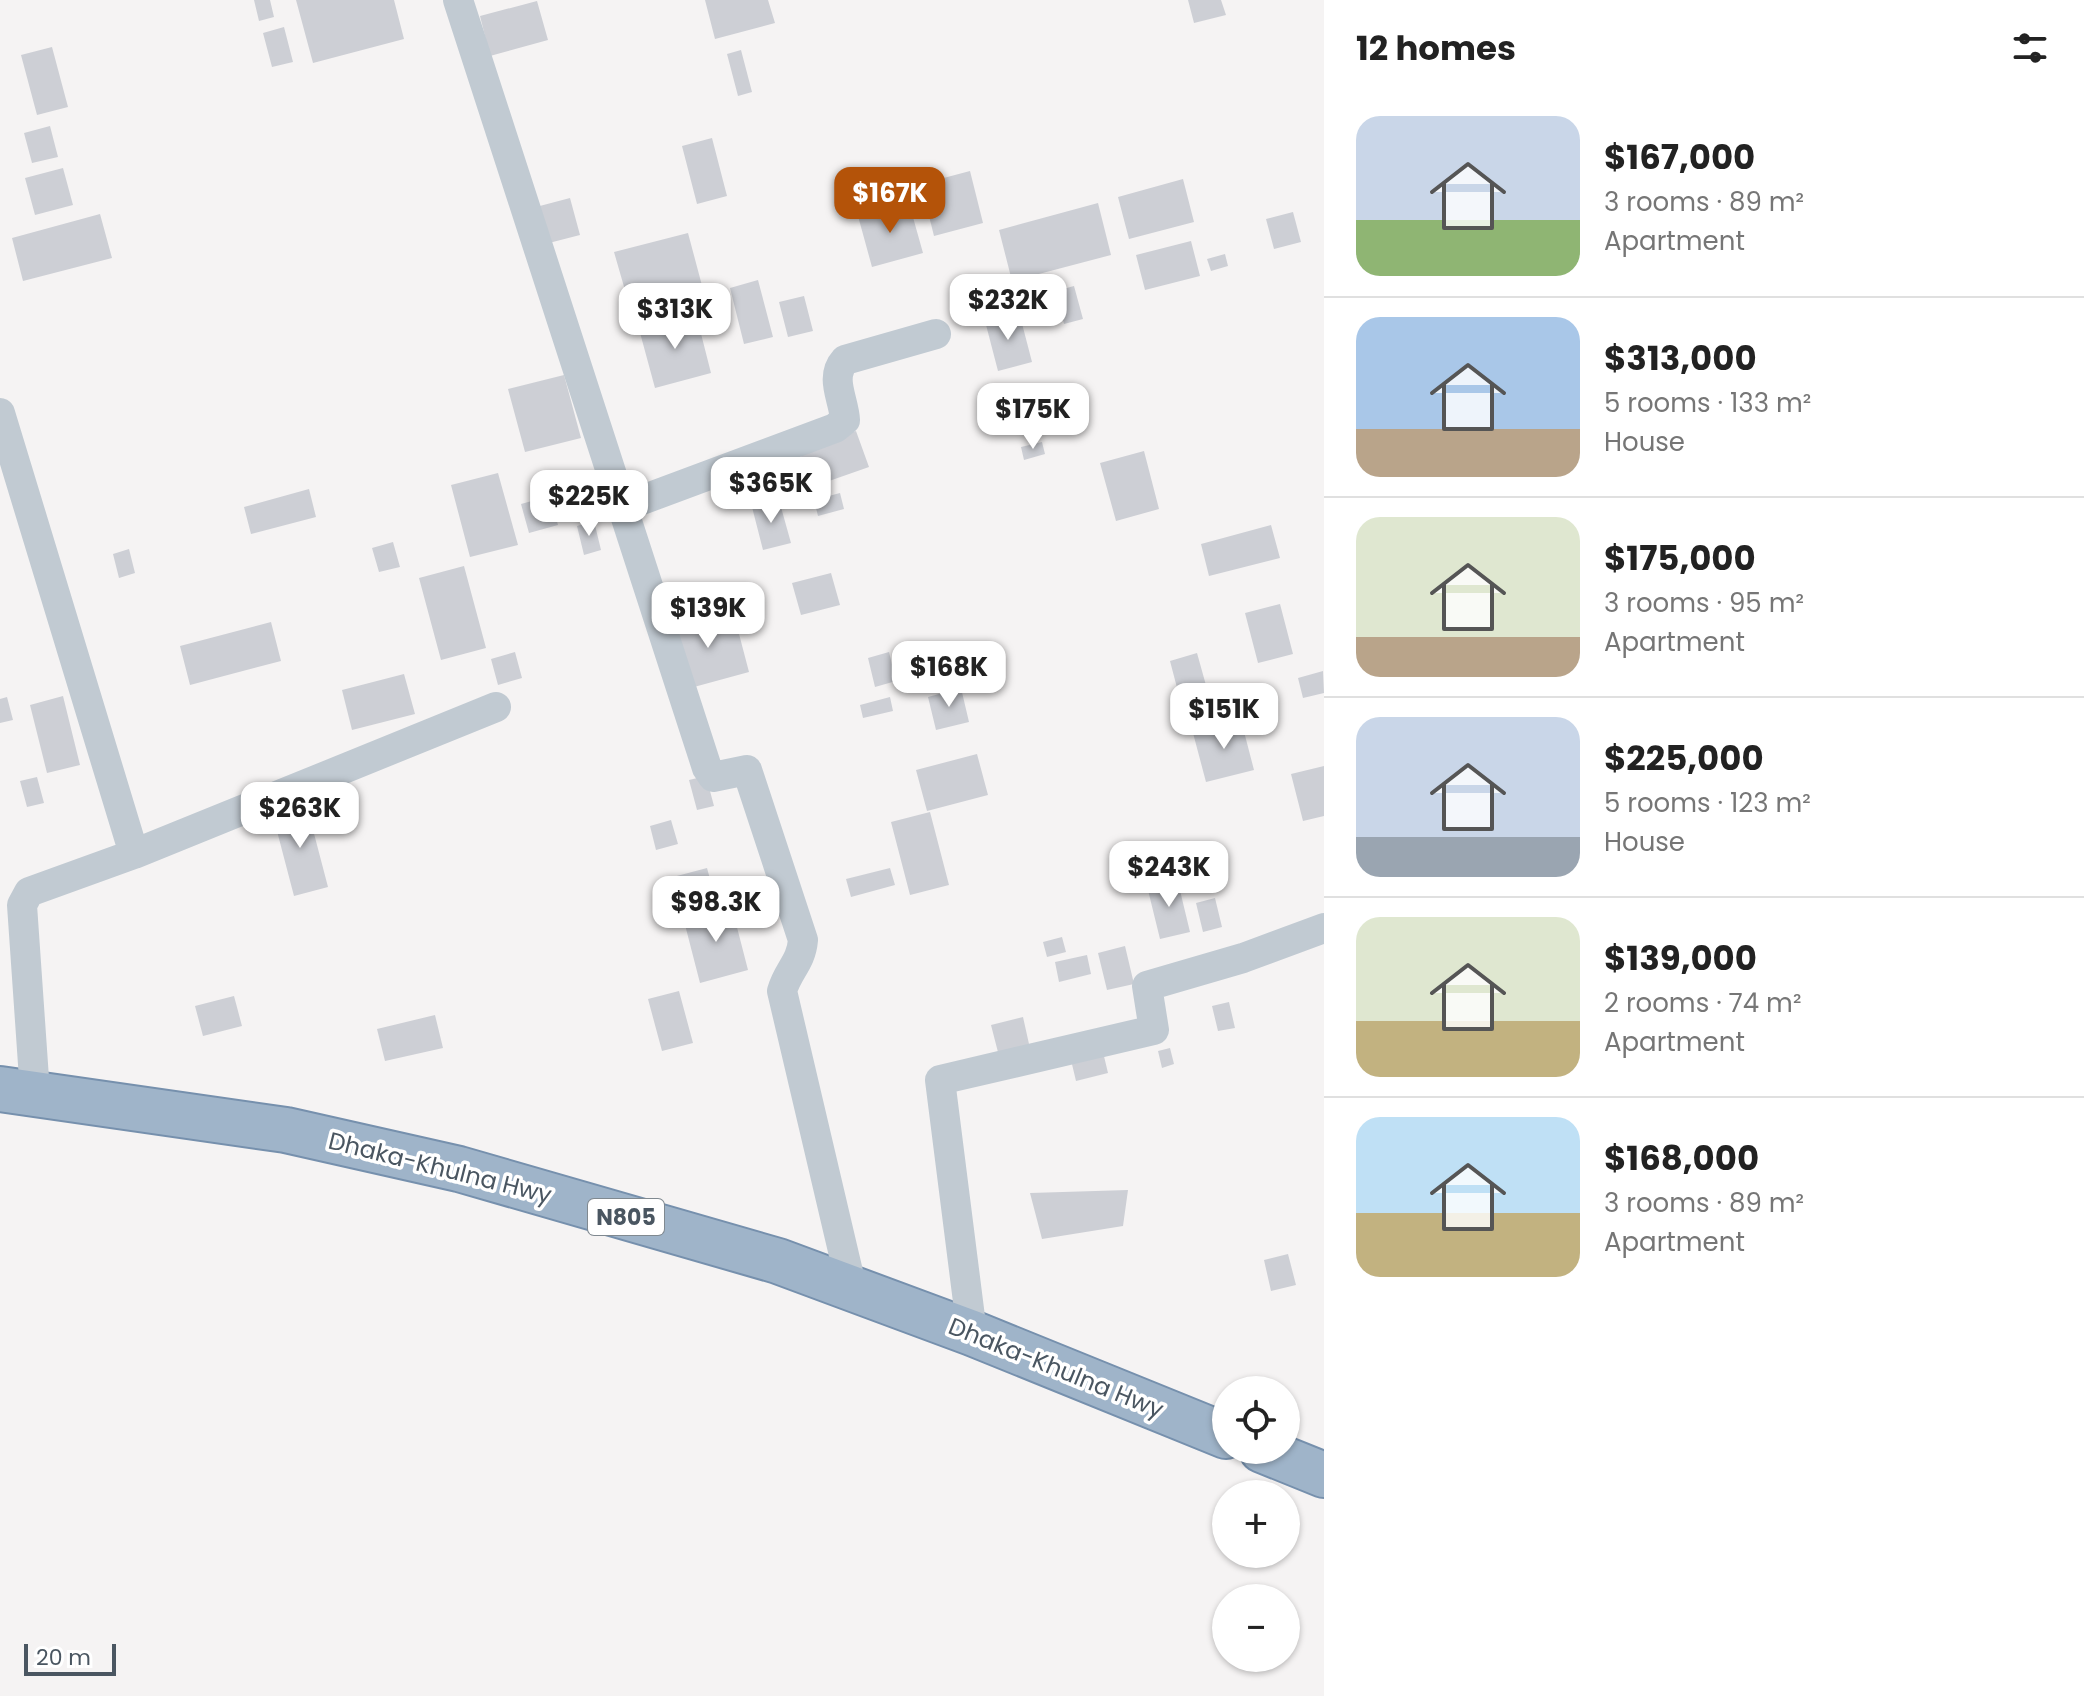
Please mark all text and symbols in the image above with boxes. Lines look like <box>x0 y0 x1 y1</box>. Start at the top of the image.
text: 12 homes <box>1356 24 1516 72</box>
icon: filters <box>2008 26 2052 70</box>
text: $167,000 <box>1604 133 1755 181</box>
icon: home <box>1420 148 1516 244</box>
pin: $167K <box>834 167 946 235</box>
text: $167K <box>852 175 928 211</box>
text: 3 rooms · 89 m² <box>1604 184 1804 220</box>
text: Apartment <box>1604 223 1745 259</box>
pin: $232K <box>952 274 1064 342</box>
text: $232K <box>968 282 1048 318</box>
pin: $313K <box>619 283 731 351</box>
text: $313K <box>637 291 713 327</box>
text: $313,000 <box>1604 334 1757 382</box>
icon: home <box>1420 349 1516 445</box>
pin: $175K <box>977 383 1089 451</box>
text: 5 rooms · 133 m² <box>1604 385 1811 421</box>
text: $175K <box>995 391 1071 427</box>
text: House <box>1604 424 1685 460</box>
pin: $365K <box>715 457 827 525</box>
text: $365K <box>729 465 813 501</box>
pin: $225K <box>533 470 645 538</box>
text: $225K <box>548 478 630 514</box>
text: $175,000 <box>1604 534 1756 582</box>
icon: home <box>1420 549 1516 645</box>
pin: $139K <box>652 582 764 650</box>
text: 3 rooms · 95 m² <box>1604 585 1804 621</box>
text: $139K <box>670 590 746 626</box>
text: Apartment <box>1604 624 1745 660</box>
pin: $168K <box>893 641 1005 709</box>
text: $168K <box>910 649 988 685</box>
pin: $151K <box>1168 683 1280 751</box>
text: $151K <box>1188 691 1260 727</box>
text: $225,000 <box>1604 734 1764 782</box>
icon: home <box>1420 749 1516 845</box>
pin: $263K <box>244 782 356 850</box>
text: 5 rooms · 123 m² <box>1604 785 1811 821</box>
text: $263K <box>259 790 341 826</box>
text: House <box>1604 824 1685 860</box>
pin: $243K <box>1113 841 1225 909</box>
text: $243K <box>1127 849 1211 885</box>
pin: $98.3K <box>651 876 781 944</box>
text: $98.3K <box>670 884 762 920</box>
text: $139,000 <box>1604 934 1757 982</box>
icon: home <box>1420 949 1516 1045</box>
text: 2 rooms · 74 m² <box>1604 985 1801 1021</box>
text: Apartment <box>1604 1024 1745 1060</box>
street label: Dhaka-Khulna Hwy <box>325 1124 556 1211</box>
text: $168,000 <box>1604 1134 1759 1182</box>
icon: home <box>1420 1149 1516 1245</box>
text: 3 rooms · 89 m² <box>1604 1185 1804 1221</box>
road number: N805 <box>588 1199 664 1235</box>
text: Apartment <box>1604 1224 1745 1260</box>
street label: Dhaka-Khulna Hwy <box>944 1309 1169 1426</box>
map controls <box>1212 1376 1300 1672</box>
button: locate <box>1212 1376 1300 1464</box>
button: + <box>1212 1480 1300 1568</box>
button: − <box>1212 1584 1300 1672</box>
scale bar <box>24 1640 116 1676</box>
text: 20 m <box>36 1642 91 1673</box>

